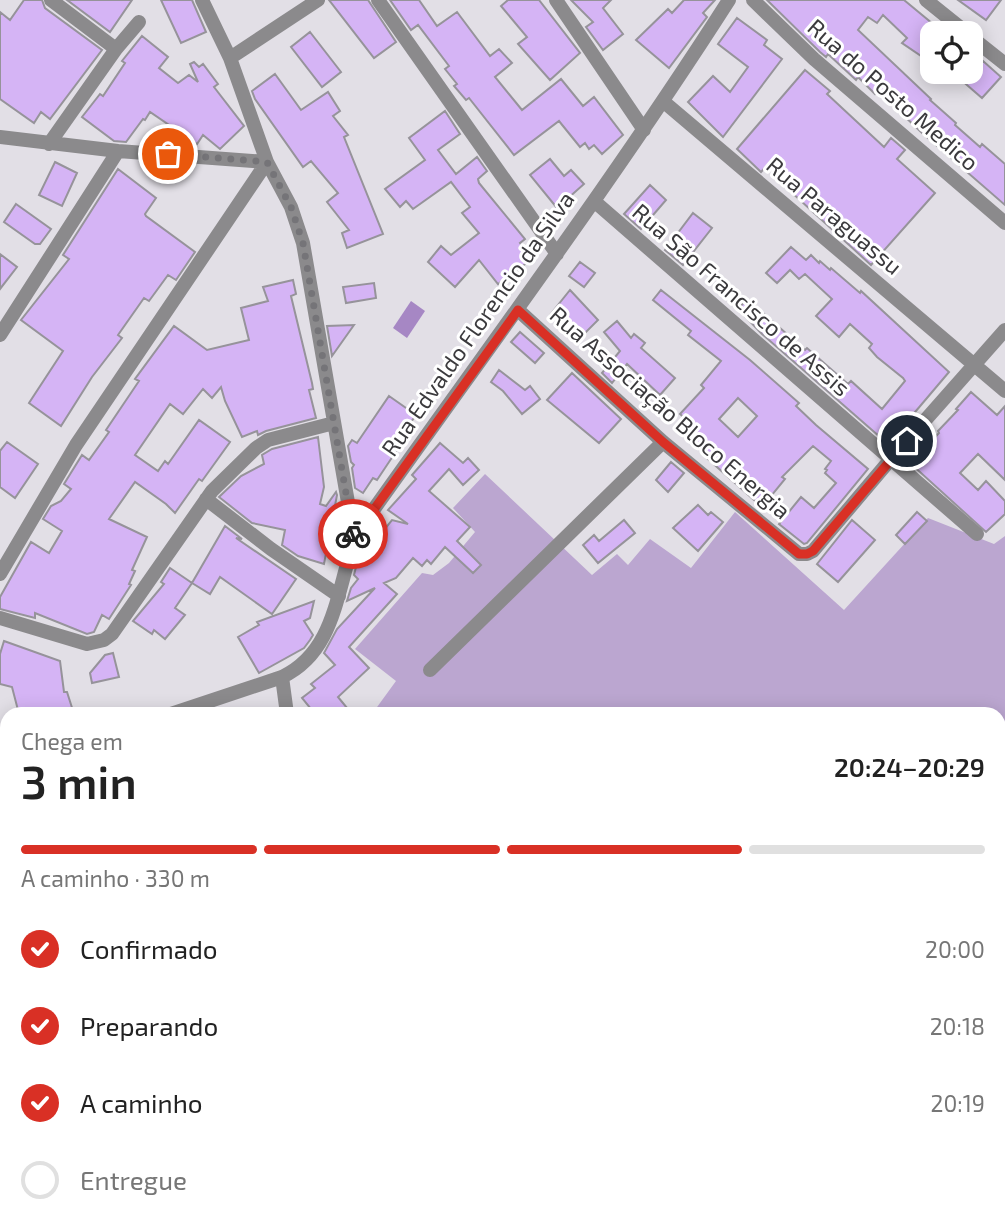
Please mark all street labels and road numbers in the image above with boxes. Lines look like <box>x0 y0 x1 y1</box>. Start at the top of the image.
street label: Rua do Posto Medico <box>803 12 985 176</box>
street label: Rua Paraguassu <box>761 150 908 280</box>
street label: Rua Edvaldo Florencio da Silva <box>375 186 579 461</box>
street label: Rua São Francisco de Assis <box>627 197 856 401</box>
street label: Rua Associação Bloco Energia <box>544 300 797 525</box>

